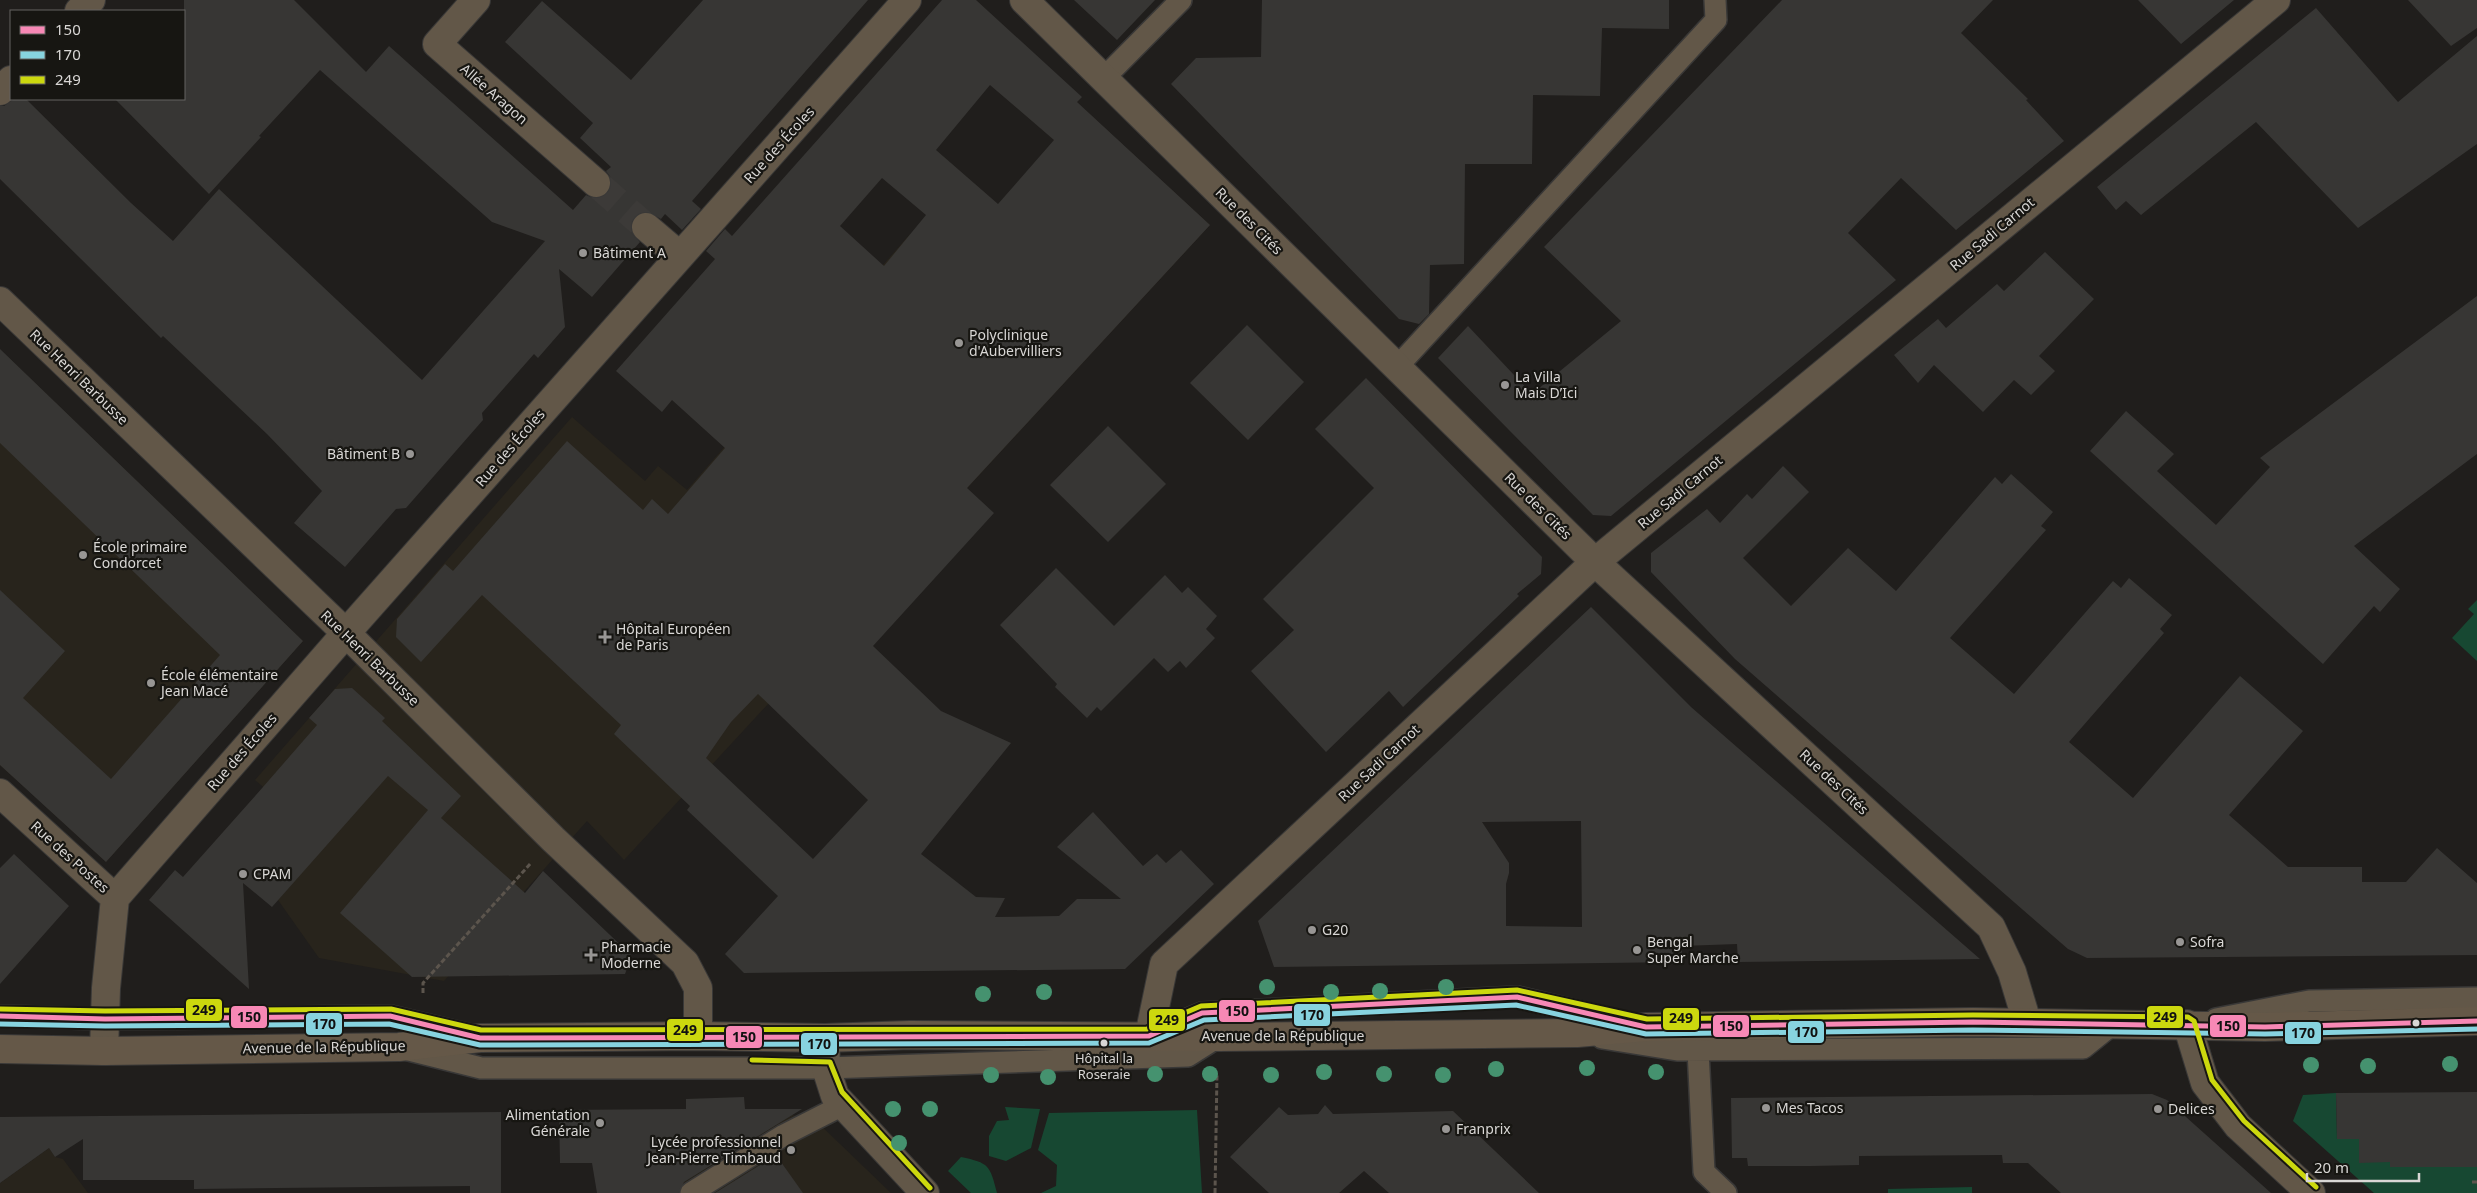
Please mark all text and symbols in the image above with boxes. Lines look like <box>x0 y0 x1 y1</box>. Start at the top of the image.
legend <box>10 10 185 100</box>
text: 150 <box>55 19 81 39</box>
text: 170 <box>55 44 81 64</box>
street label: Allée Aragon <box>457 59 532 128</box>
text: 249 <box>55 69 81 89</box>
street label: Rue des Écoles <box>739 102 818 187</box>
street label: Rue des Cités <box>1212 183 1287 259</box>
street label: Rue Sadi Carnot <box>1945 193 2038 275</box>
place label: Bâtiment A <box>593 243 666 262</box>
marker: Bâtiment A <box>577 247 589 259</box>
street label: Rue Henri Barbusse <box>26 325 133 429</box>
place label: Polyclinique d'Aubervilliers <box>969 325 1062 360</box>
marker: Polyclinique d'Aubervilliers <box>953 337 965 349</box>
place label: La Villa Mais D’Ici <box>1515 367 1577 402</box>
marker: La Villa Mais D’Ici <box>1499 379 1511 391</box>
street label: Rue des Écoles <box>471 405 549 490</box>
place label: Bâtiment B <box>327 444 400 463</box>
marker: Bâtiment B <box>404 448 416 460</box>
street label: Rue Sadi Carnot <box>1633 451 1726 533</box>
street label: Rue des Cités <box>1501 468 1576 544</box>
place label: École primaire Condorcet <box>93 537 187 572</box>
marker: École primaire Condorcet <box>77 549 89 561</box>
street label: Rue Henri Barbusse <box>317 606 424 710</box>
place label: Hôpital Européen de Paris <box>616 619 731 654</box>
marker: Hôpital Européen de Paris <box>598 630 612 644</box>
place label: École élémentaire Jean Macé <box>159 665 278 700</box>
marker: École élémentaire Jean Macé <box>145 677 157 689</box>
street label: Rue des Écoles <box>203 709 281 794</box>
street label: Rue Sadi Carnot <box>1334 720 1424 805</box>
street label: Rue des Cités <box>1796 745 1873 819</box>
street label: Rue des Postes <box>27 816 114 897</box>
place label: CPAM <box>253 864 291 883</box>
marker: CPAM <box>237 868 249 880</box>
place label: G20 <box>1322 920 1348 939</box>
marker: G20 <box>1306 924 1318 936</box>
place label: Bengal Super Marche <box>1647 932 1739 967</box>
place label: Sofra <box>2190 932 2224 951</box>
marker: Sofra <box>2174 936 2186 948</box>
place label: Pharmacie Moderne <box>601 937 671 972</box>
marker: Bengal Super Marche <box>1631 944 1643 956</box>
marker: Pharmacie Moderne <box>585 949 597 961</box>
line badge: 249 <box>185 998 223 1022</box>
line badge: 150 <box>1218 999 1256 1023</box>
text: 249 <box>192 1000 216 1019</box>
text: 150 <box>1225 1001 1249 1020</box>
line badge: 170 <box>1293 1003 1331 1027</box>
line badge: 150 <box>230 1005 268 1029</box>
text: 170 <box>1300 1005 1324 1024</box>
line badge: 249 <box>2146 1005 2184 1029</box>
text: 150 <box>237 1007 261 1026</box>
line badge: 249 <box>1662 1007 1700 1031</box>
text: 249 <box>2153 1007 2177 1026</box>
line badge: 249 <box>1148 1008 1186 1032</box>
text: 249 <box>1669 1008 1693 1027</box>
text: 249 <box>1155 1010 1179 1029</box>
line badge: 170 <box>305 1012 343 1036</box>
text: 170 <box>312 1014 336 1033</box>
line badge: 150 <box>1712 1014 1750 1038</box>
line badge: 150 <box>2209 1014 2247 1038</box>
text: 150 <box>1719 1016 1743 1035</box>
text: 150 <box>2216 1016 2240 1035</box>
line badge: 249 <box>666 1018 704 1042</box>
unlabelled marker <box>2411 1018 2421 1028</box>
text: 249 <box>673 1020 697 1039</box>
line badge: 170 <box>1787 1020 1825 1044</box>
line badge: 170 <box>2284 1021 2322 1045</box>
text: 170 <box>1794 1022 1818 1041</box>
text: 170 <box>2291 1023 2315 1042</box>
line badge: 150 <box>725 1025 763 1049</box>
street label: Avenue de la République <box>1202 1026 1365 1045</box>
text: 150 <box>732 1027 756 1046</box>
line badge: 170 <box>800 1032 838 1056</box>
text: 170 <box>807 1034 831 1053</box>
street label: Avenue de la République <box>242 1036 406 1057</box>
marker: Hôpital la Roseraie <box>1099 1038 1109 1048</box>
place label: Hôpital la Roseraie <box>1075 1049 1133 1083</box>
place label: Mes Tacos <box>1776 1098 1844 1117</box>
place label: Delices <box>2168 1099 2215 1118</box>
marker: Mes Tacos <box>1760 1102 1772 1114</box>
marker: Delices <box>2152 1103 2164 1115</box>
place label: Alimentation Générale <box>505 1105 590 1140</box>
marker: Alimentation Générale <box>594 1117 606 1129</box>
place label: Franprix <box>1456 1119 1511 1138</box>
marker: Franprix <box>1440 1123 1452 1135</box>
place label: Lycée professionnel Jean-Pierre Timbaud <box>645 1132 781 1167</box>
marker: Lycée professionnel Jean-Pierre Timbaud <box>785 1144 797 1156</box>
scale bar <box>2307 1150 2420 1182</box>
text: 20 m <box>2314 1157 2349 1177</box>

